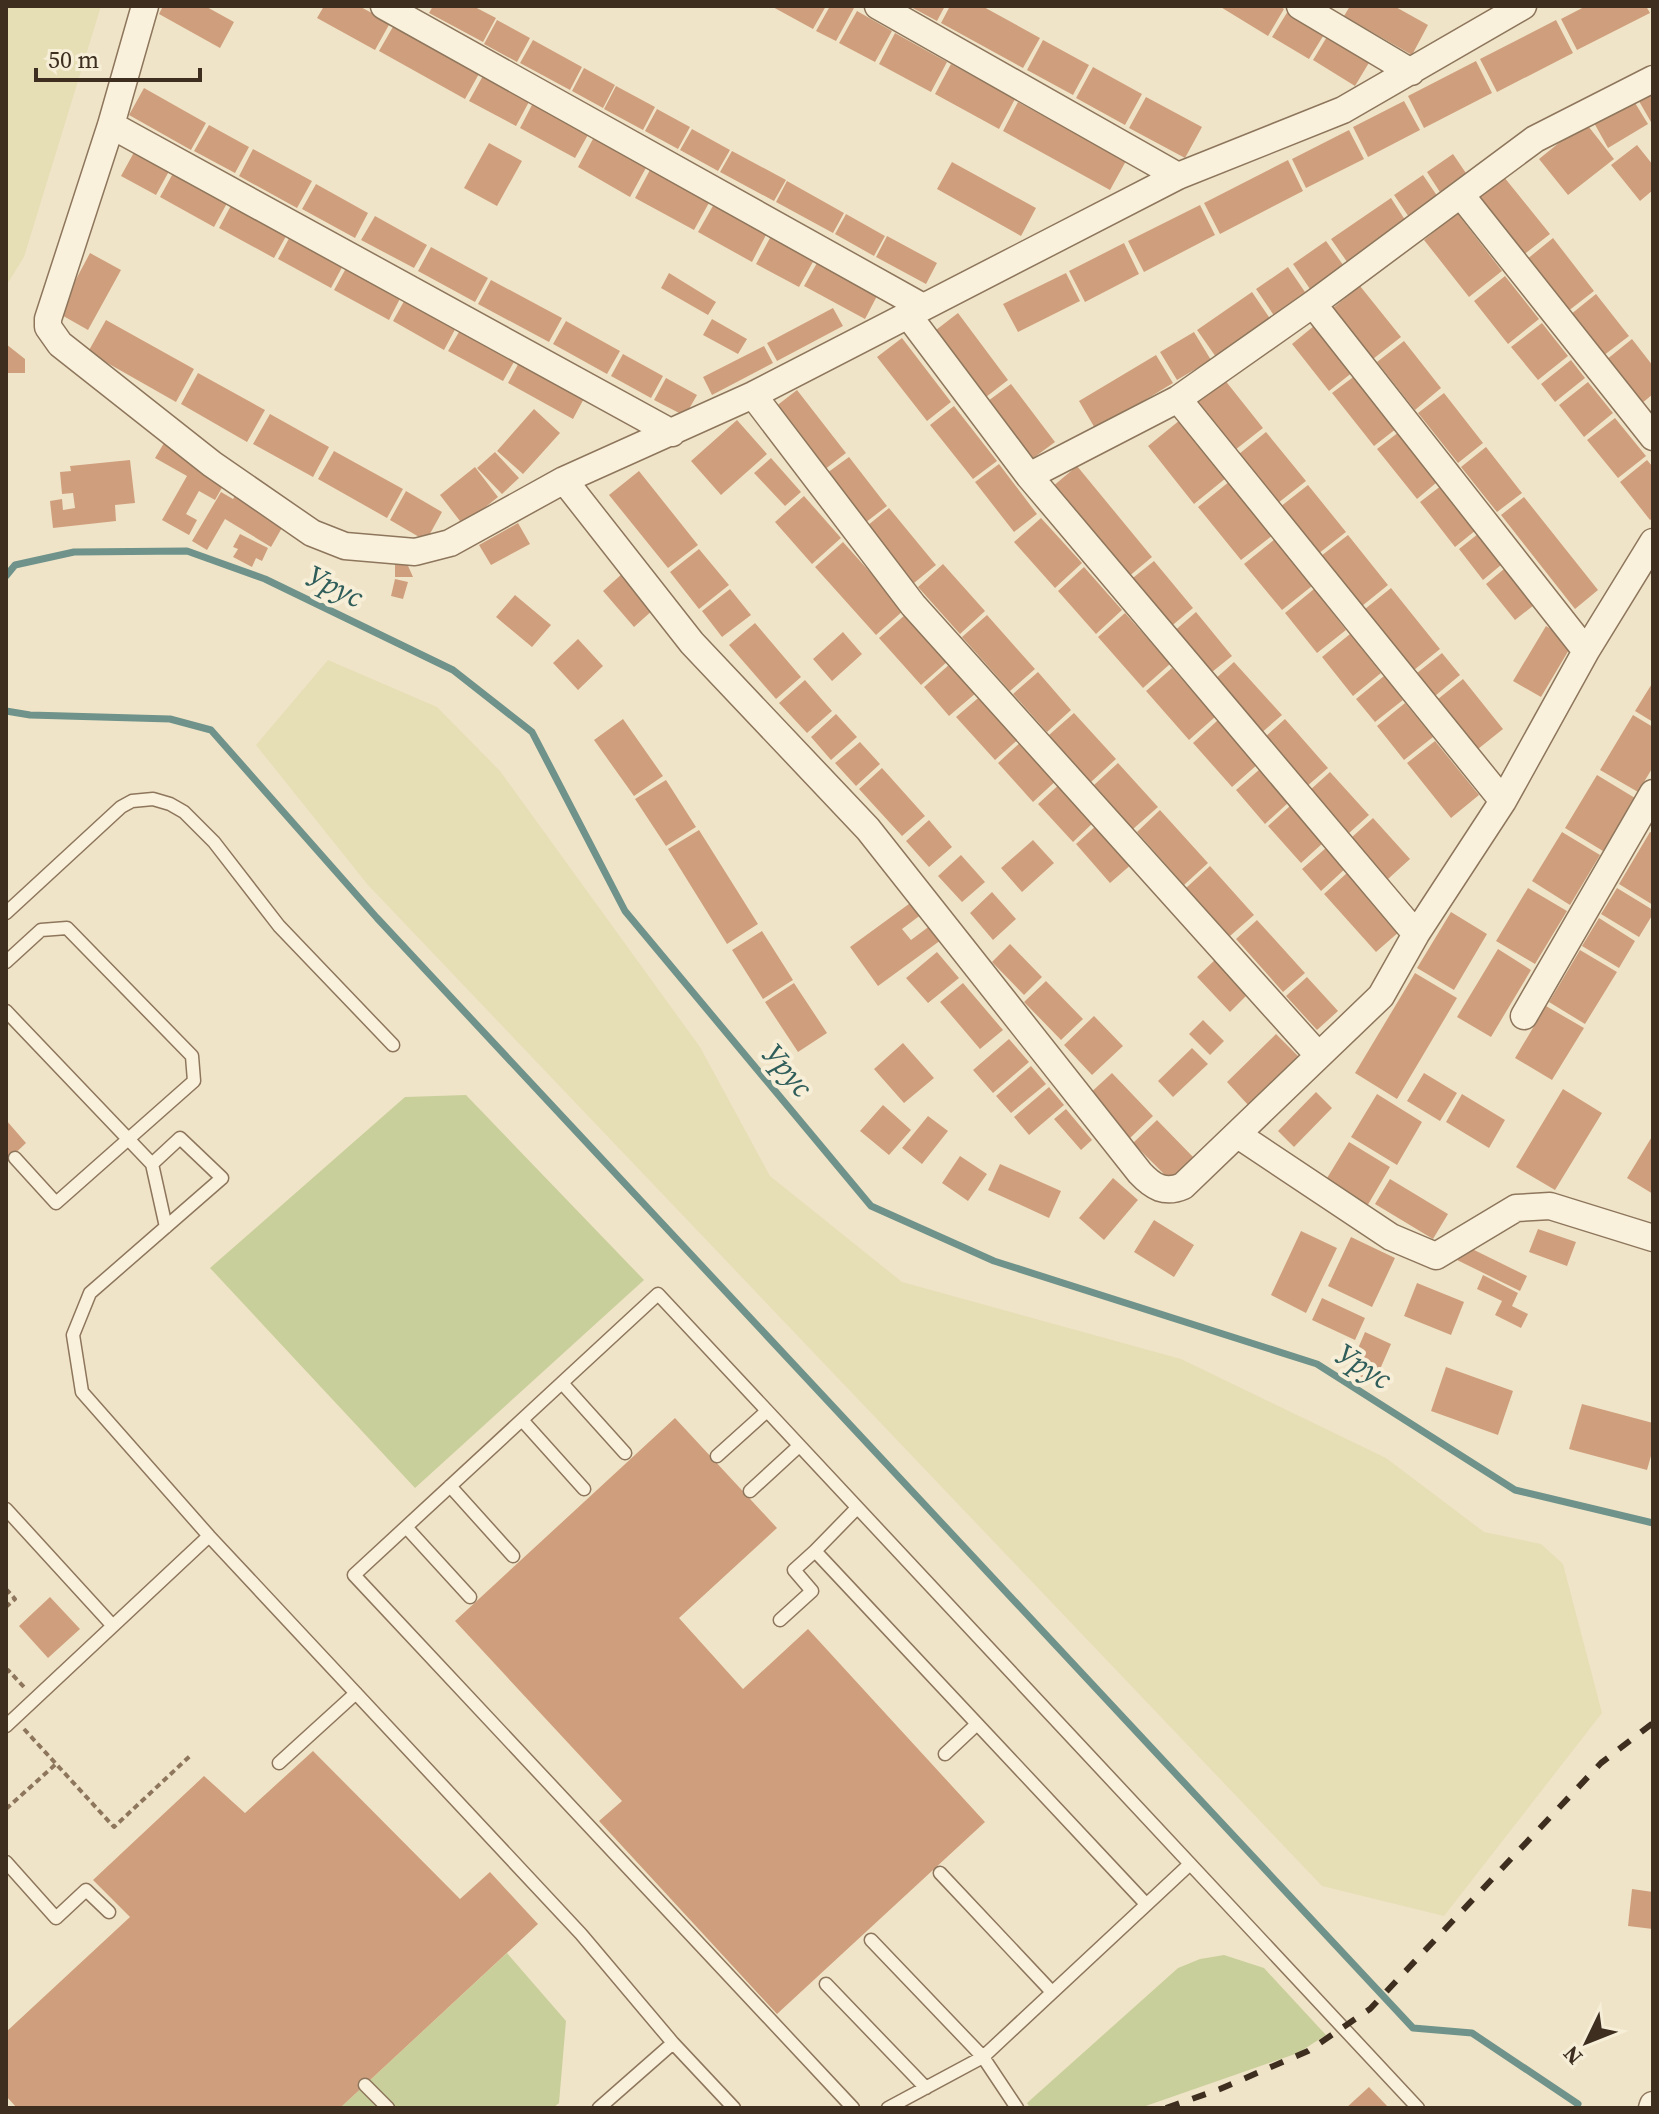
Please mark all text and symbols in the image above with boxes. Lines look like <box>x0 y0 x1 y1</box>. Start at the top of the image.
scale bar <box>36 32 200 82</box>
text: 50 m <box>48 43 99 76</box>
water label: Урус <box>300 555 371 618</box>
water label: Урус <box>753 1034 823 1106</box>
water label: Урус <box>1328 1333 1401 1399</box>
north arrow <box>1547 2002 1627 2082</box>
text: N <box>1556 2040 1589 2072</box>

